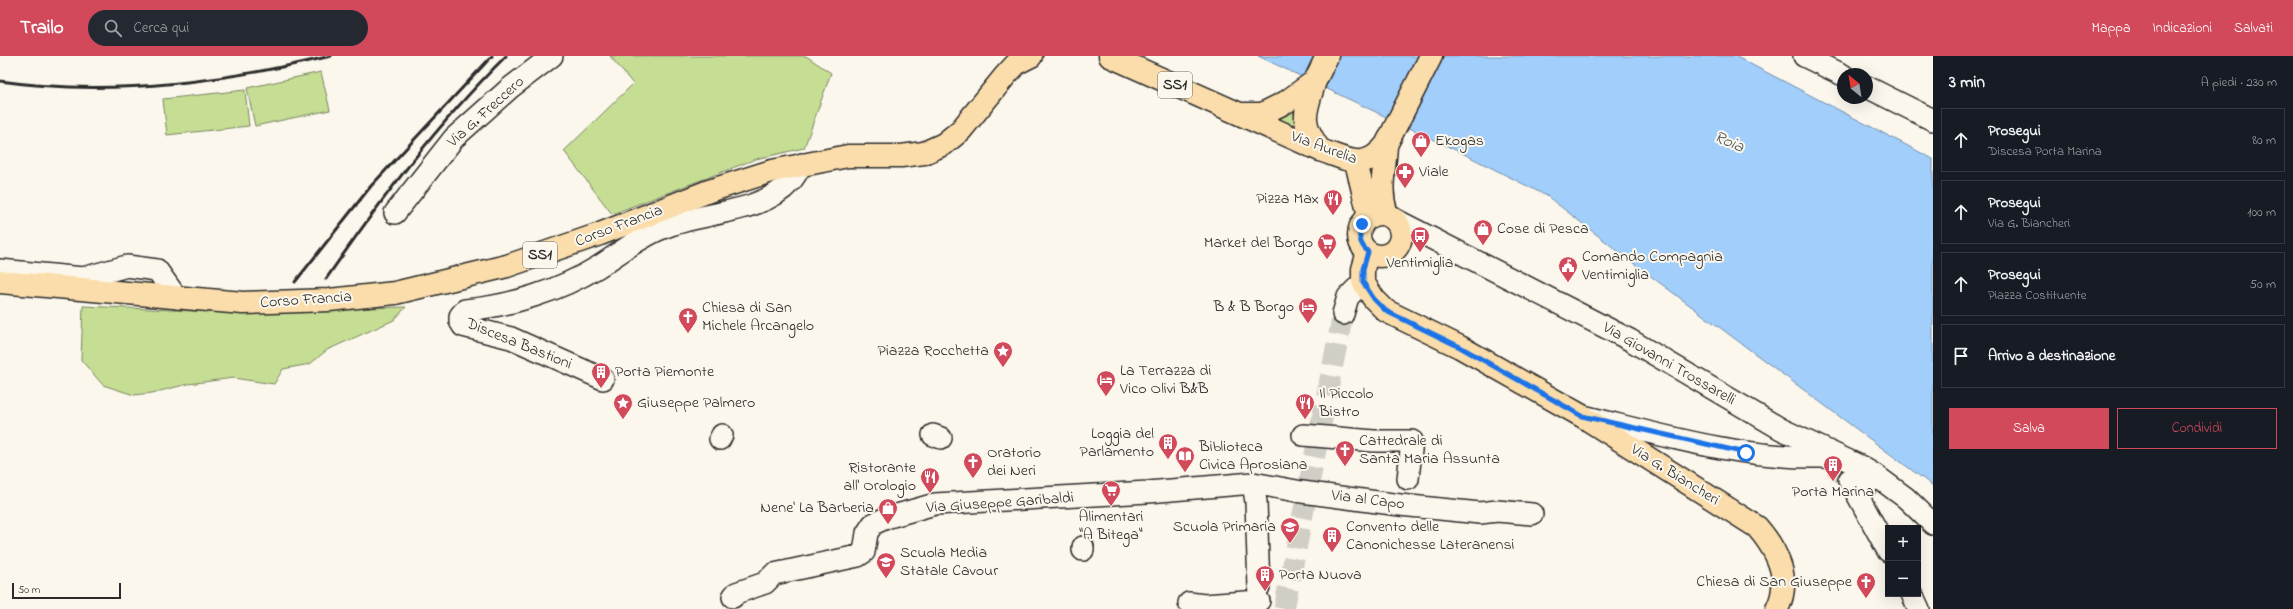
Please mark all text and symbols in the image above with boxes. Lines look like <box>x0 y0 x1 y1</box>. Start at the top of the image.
search box <box>88 10 368 46</box>
text: Trailo <box>20 15 64 42</box>
icon: search <box>102 17 124 39</box>
text: Cerca qui <box>134 17 189 39</box>
text: Mappa <box>2092 18 2130 39</box>
text: Indicazioni <box>2152 18 2212 39</box>
text: Salvati <box>2234 18 2273 39</box>
north arrow <box>1837 68 1873 104</box>
text: 3 min <box>1949 70 1985 95</box>
street label: Via G. Freccero <box>441 71 530 154</box>
road number: SS1 <box>1158 72 1192 98</box>
text: A piedi · 230 m <box>2201 73 2277 92</box>
text: Prosegui <box>1988 120 2041 142</box>
water label: Roia <box>1710 124 1749 160</box>
street label: Via Aurelia <box>1286 125 1361 171</box>
place label: Ekogas <box>1435 129 1484 153</box>
icon: ahead <box>1950 129 1972 151</box>
shop icon: Ekogas <box>1410 130 1432 158</box>
text: 80 m <box>2252 131 2276 150</box>
text: Discesa Porta Marina <box>1988 142 2102 161</box>
place label: Viale <box>1418 160 1450 184</box>
pharmacy icon: Viale <box>1394 161 1416 189</box>
place label: Pizza Max <box>1256 187 1319 211</box>
restaurant icon: Pizza Max <box>1322 188 1344 216</box>
text: Prosegui <box>1988 192 2041 214</box>
street label: Corso Francia <box>572 198 666 254</box>
icon: ahead <box>1950 201 1972 223</box>
text: 100 m <box>2247 203 2276 222</box>
text: Via G. Biancheri <box>1988 214 2070 233</box>
route end <box>1353 215 1371 233</box>
place label: Cose di Pesca <box>1497 217 1589 241</box>
shop icon: Cose di Pesca <box>1472 218 1494 246</box>
bus stop icon: Ventimiglia <box>1409 225 1431 253</box>
place label: Market del Borgo <box>1204 231 1313 255</box>
supermarket icon: Market del Borgo <box>1316 232 1338 260</box>
road number: SS1 <box>523 242 557 268</box>
place label: Comando Compagnia Ventimiglia <box>1581 245 1723 287</box>
place label: Ventimiglia <box>1386 251 1453 275</box>
public building icon: Comando Compagnia Ventimiglia <box>1557 255 1579 283</box>
text: Prosegui <box>1988 264 2041 286</box>
icon: ahead <box>1950 273 1972 295</box>
text: 50 m <box>2250 275 2276 294</box>
street label: Corso Francia <box>259 285 353 315</box>
text: Piazza Costituente <box>1988 286 2087 305</box>
place label: B & B Borgo <box>1213 295 1294 319</box>
place label: Chiesa di San Michele Arcangelo <box>702 296 814 338</box>
hotel icon: B & B Borgo <box>1297 296 1319 324</box>
church icon: Chiesa di San Michele Arcangelo <box>677 306 699 334</box>
street label: Discesa Bastioni <box>461 311 576 376</box>
street label: Via Giovanni Trossarelli <box>1597 316 1740 412</box>
place label: Piazza Rocchetta <box>878 339 989 363</box>
place icon: Piazza Rocchetta <box>992 340 1014 368</box>
icon: arrive <box>1950 345 1972 367</box>
text: Arrivo a destinazione <box>1988 345 2115 367</box>
place label: La Terrazza di Vico Olivi B&B <box>1119 359 1211 401</box>
place label: Porta Piemonte <box>615 360 715 384</box>
building icon: Porta Piemonte <box>590 361 612 389</box>
hotel icon: La Terrazza di Vico Olivi B&B <box>1095 369 1117 397</box>
place label: Il Piccolo Bistro <box>1318 382 1374 424</box>
place label: Giuseppe Palmero <box>637 391 755 415</box>
place icon: Giuseppe Palmero <box>612 392 634 420</box>
restaurant icon: Il Piccolo Bistro <box>1294 392 1316 420</box>
button: Salva <box>1949 408 2109 449</box>
button: Condividi <box>2117 408 2277 449</box>
place label: Loggia del Parlamento <box>1080 422 1154 464</box>
place label: Cattedrale di Santa Maria Assunta <box>1359 429 1500 471</box>
building icon: Loggia del Parlamento <box>1157 432 1179 460</box>
place label: Biblioteca Civica Aprosiana <box>1198 435 1308 477</box>
street label: Via G. Biancheri <box>1625 438 1724 512</box>
church icon: Cattedrale di Santa Maria Assunta <box>1334 439 1356 467</box>
place label: Oratorio dei Neri <box>987 441 1041 483</box>
route start <box>1737 444 1755 462</box>
library icon: Biblioteca Civica Aprosiana <box>1174 445 1196 473</box>
church icon: Oratorio dei Neri <box>962 451 984 479</box>
building icon: Porta Marina <box>1822 454 1844 482</box>
place label: Ristorante all' Orologio <box>844 456 917 498</box>
restaurant icon: Ristorante all' Orologio <box>919 466 941 494</box>
supermarket icon: Alimentari "A Bitega" <box>1100 479 1122 507</box>
place label: Porta Marina <box>1792 480 1874 504</box>
street label: Via al Capo <box>1329 483 1406 516</box>
street label: Via Giuseppe Garibaldi <box>924 486 1075 520</box>
place label: Nene' La Barberia <box>760 496 874 520</box>
shop icon: Nene' La Barberia <box>877 497 899 525</box>
place label: Alimentari "A Bitega" <box>1079 505 1143 547</box>
place label: Scuola Primaria <box>1173 515 1276 539</box>
place label: Convento delle Canonichesse Lateranensi <box>1346 515 1515 557</box>
school or university icon: Scuola Primaria <box>1279 516 1301 544</box>
building icon: Convento delle Canonichesse Lateranensi <box>1321 525 1343 553</box>
map controls <box>1885 525 1921 597</box>
button: + <box>1885 525 1921 561</box>
place label: Scuola Media Statale Cavour <box>900 541 998 583</box>
school or university icon: Scuola Media Statale Cavour <box>875 551 897 579</box>
button: − <box>1885 561 1921 597</box>
place label: Porta Nuova <box>1279 563 1362 587</box>
building icon: Porta Nuova <box>1254 564 1276 592</box>
place label: Chiesa di San Giuseppe <box>1696 570 1853 594</box>
church icon: Chiesa di San Giuseppe <box>1855 571 1877 599</box>
scale bar <box>12 581 121 600</box>
text: 50 m <box>18 582 40 598</box>

